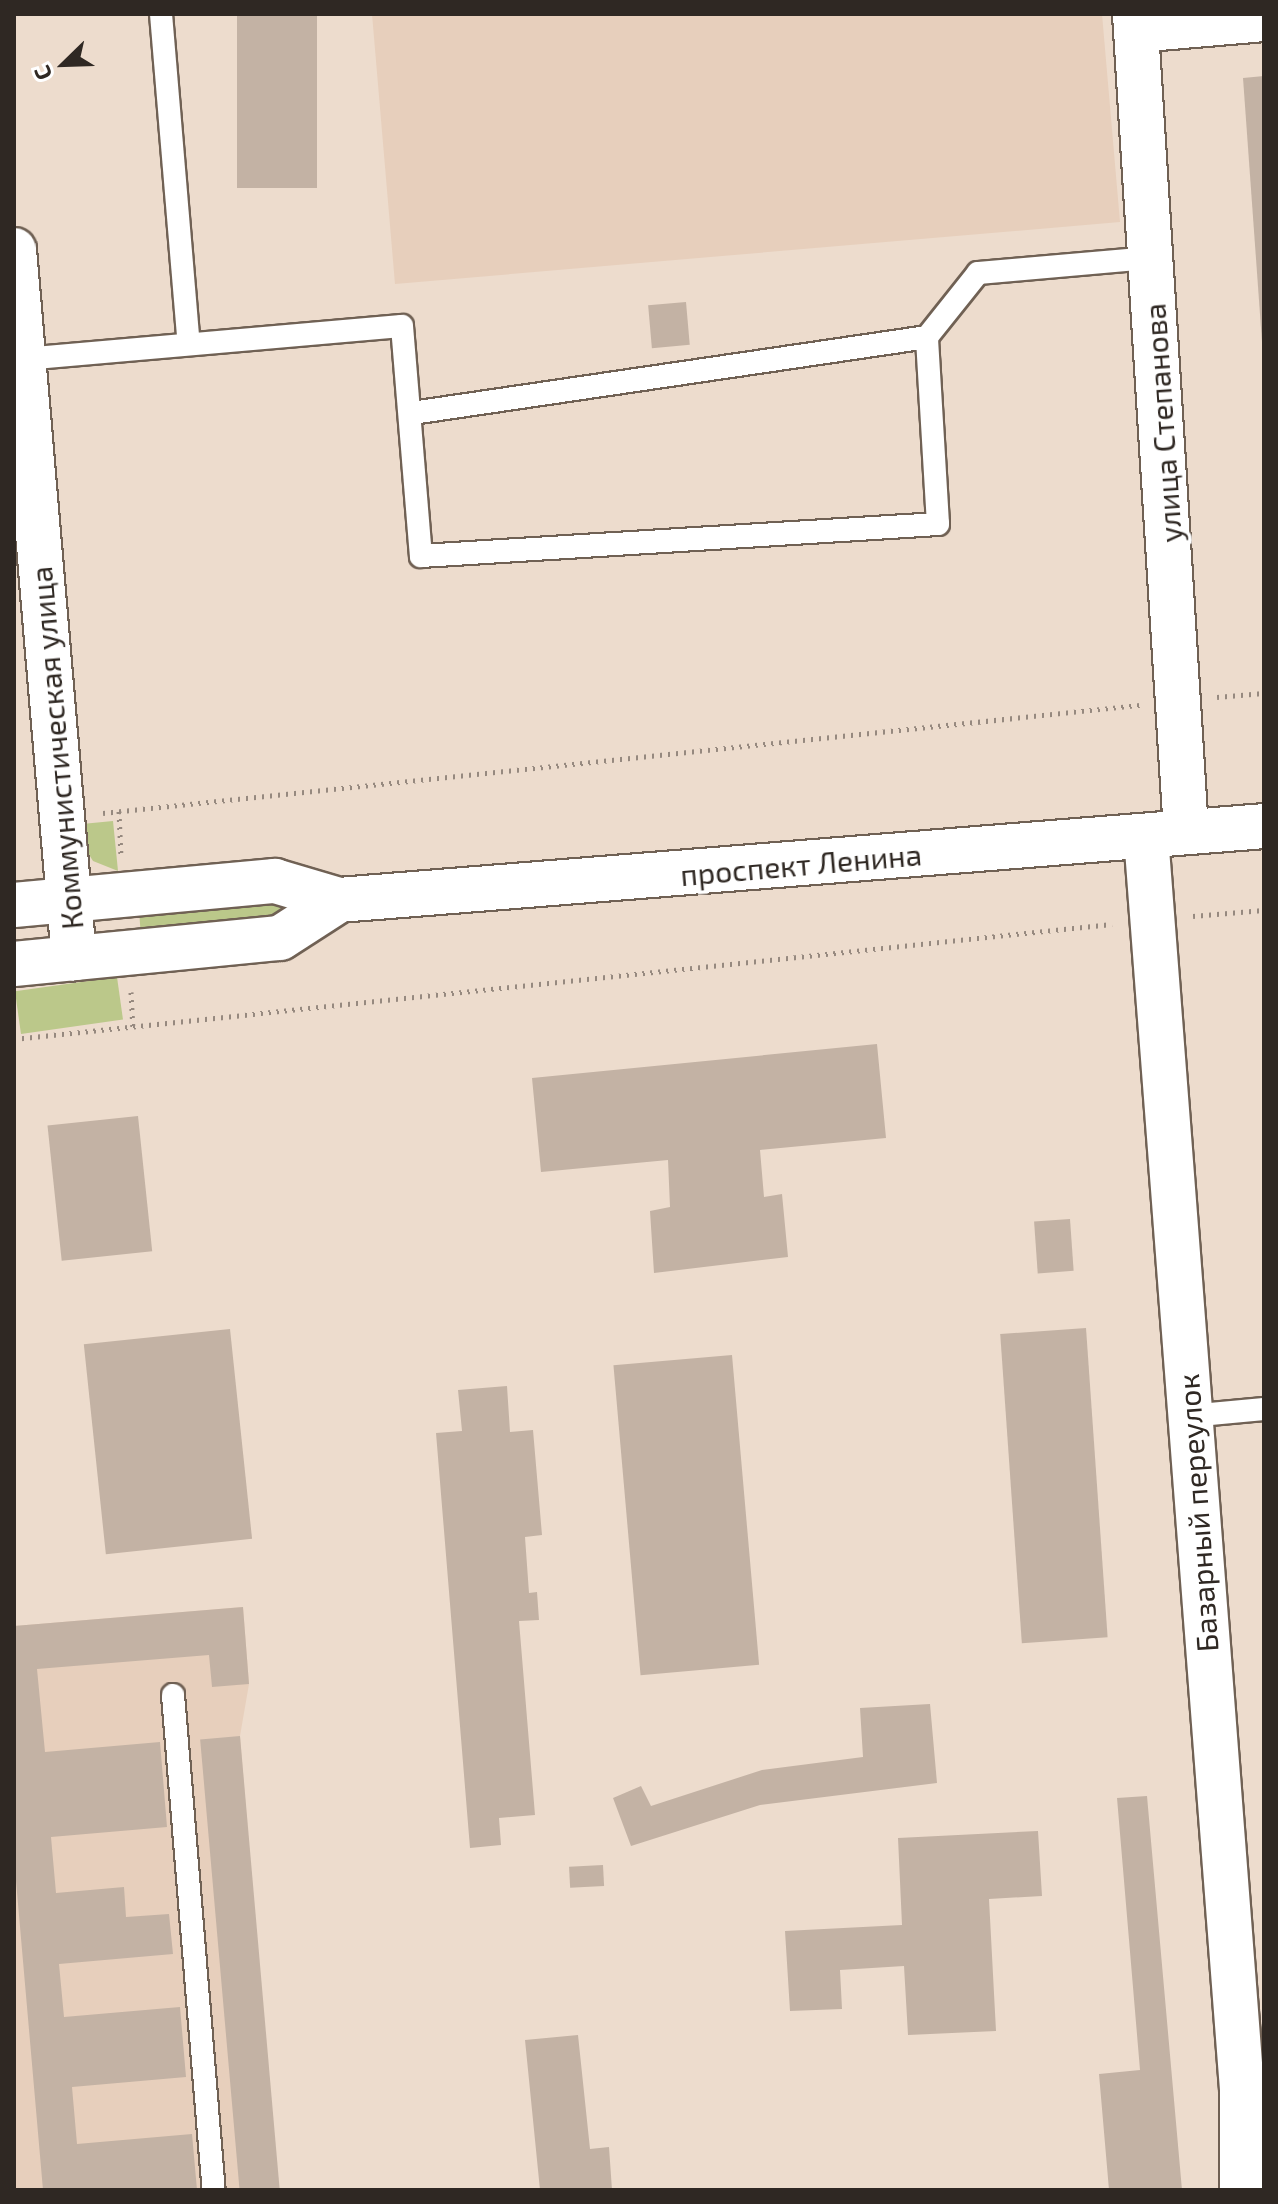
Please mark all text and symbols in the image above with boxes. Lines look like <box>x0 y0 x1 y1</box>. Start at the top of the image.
north arrow <box>24 24 104 104</box>
text: С <box>27 62 56 84</box>
street label: улица Степанова <box>1136 302 1188 544</box>
street label: Коммунистическая улица <box>22 565 90 931</box>
street label: проспект Ленина <box>679 836 923 892</box>
street label: Базарный переулок <box>1169 1373 1225 1653</box>

